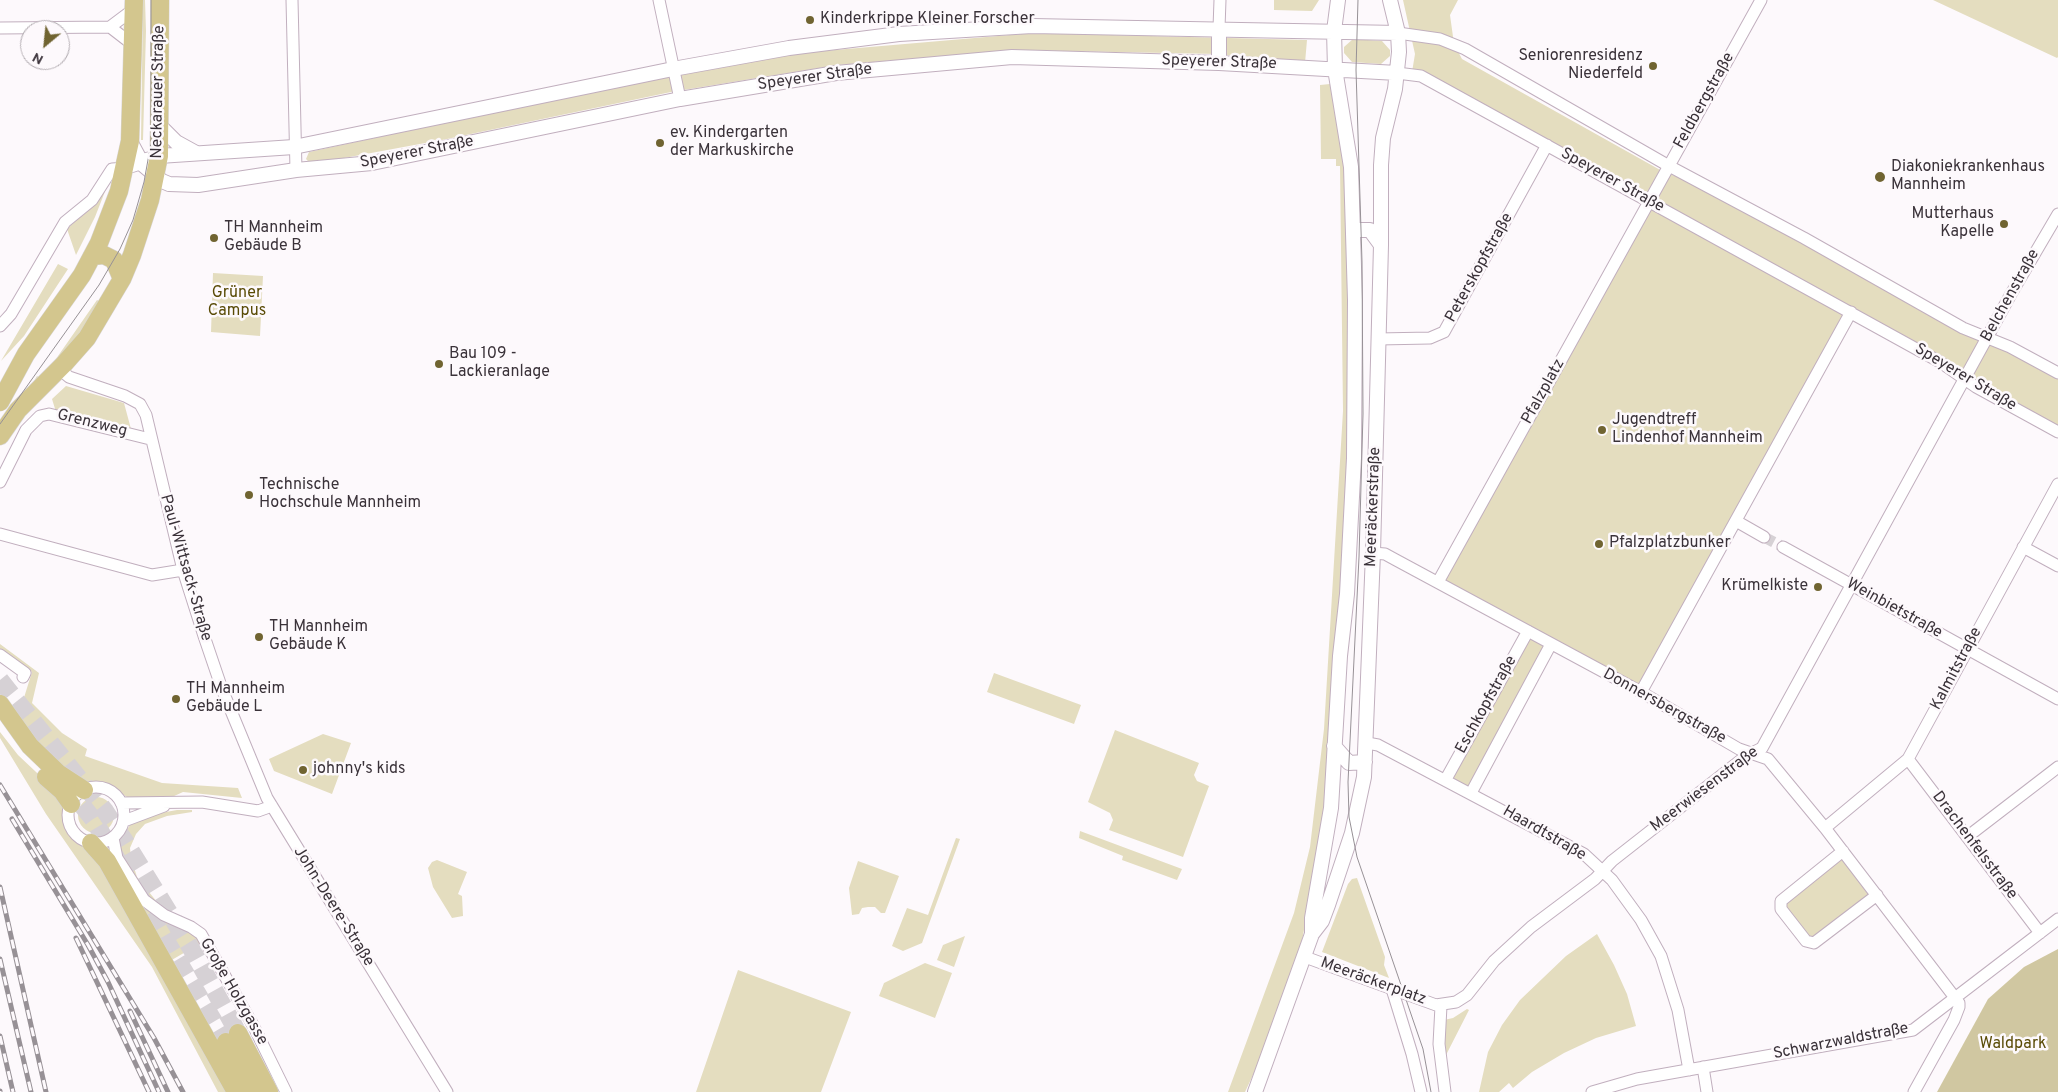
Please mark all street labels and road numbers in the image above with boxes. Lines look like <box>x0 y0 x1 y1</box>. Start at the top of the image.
street label: Neckarauer Straße <box>148 25 170 159</box>
street label: Feldbergstraße <box>1671 50 1739 152</box>
street label: Speyerer Straße <box>1161 51 1277 75</box>
street label: Speyerer Straße <box>756 60 874 96</box>
street label: Speyerer Straße <box>358 133 476 173</box>
street label: Speyerer Straße <box>1557 145 1667 217</box>
street label: Peterskopfstraße <box>1442 210 1518 326</box>
street label: Belchenstraße <box>1978 246 2044 346</box>
street label: Speyerer Straße <box>1911 340 2019 416</box>
street label: Pfalzplatz <box>1518 356 1570 428</box>
street label: Grenzweg <box>55 406 129 442</box>
street label: Meeräckerstraße <box>1362 447 1386 567</box>
street label: Paul-Wittsack-Straße <box>155 492 215 644</box>
street label: Weinbietstraße <box>1843 575 1945 643</box>
street label: Kalmitstraße <box>1927 624 1987 714</box>
street label: Eschkopfstraße <box>1452 653 1522 757</box>
street label: Donnersbergstraße <box>1599 665 1729 749</box>
street label: Meerwiesenstraße <box>1647 743 1763 837</box>
street label: Drachenfelsstraße <box>1927 788 2021 904</box>
street label: Haardtstraße <box>1499 802 1589 866</box>
street label: John-Deere-Straße <box>288 843 378 971</box>
street label: Große Holzgasse <box>195 935 271 1049</box>
street label: Meeräckerplatz <box>1317 954 1429 1010</box>
street label: Schwarzwaldstraße <box>1772 1019 1910 1065</box>

